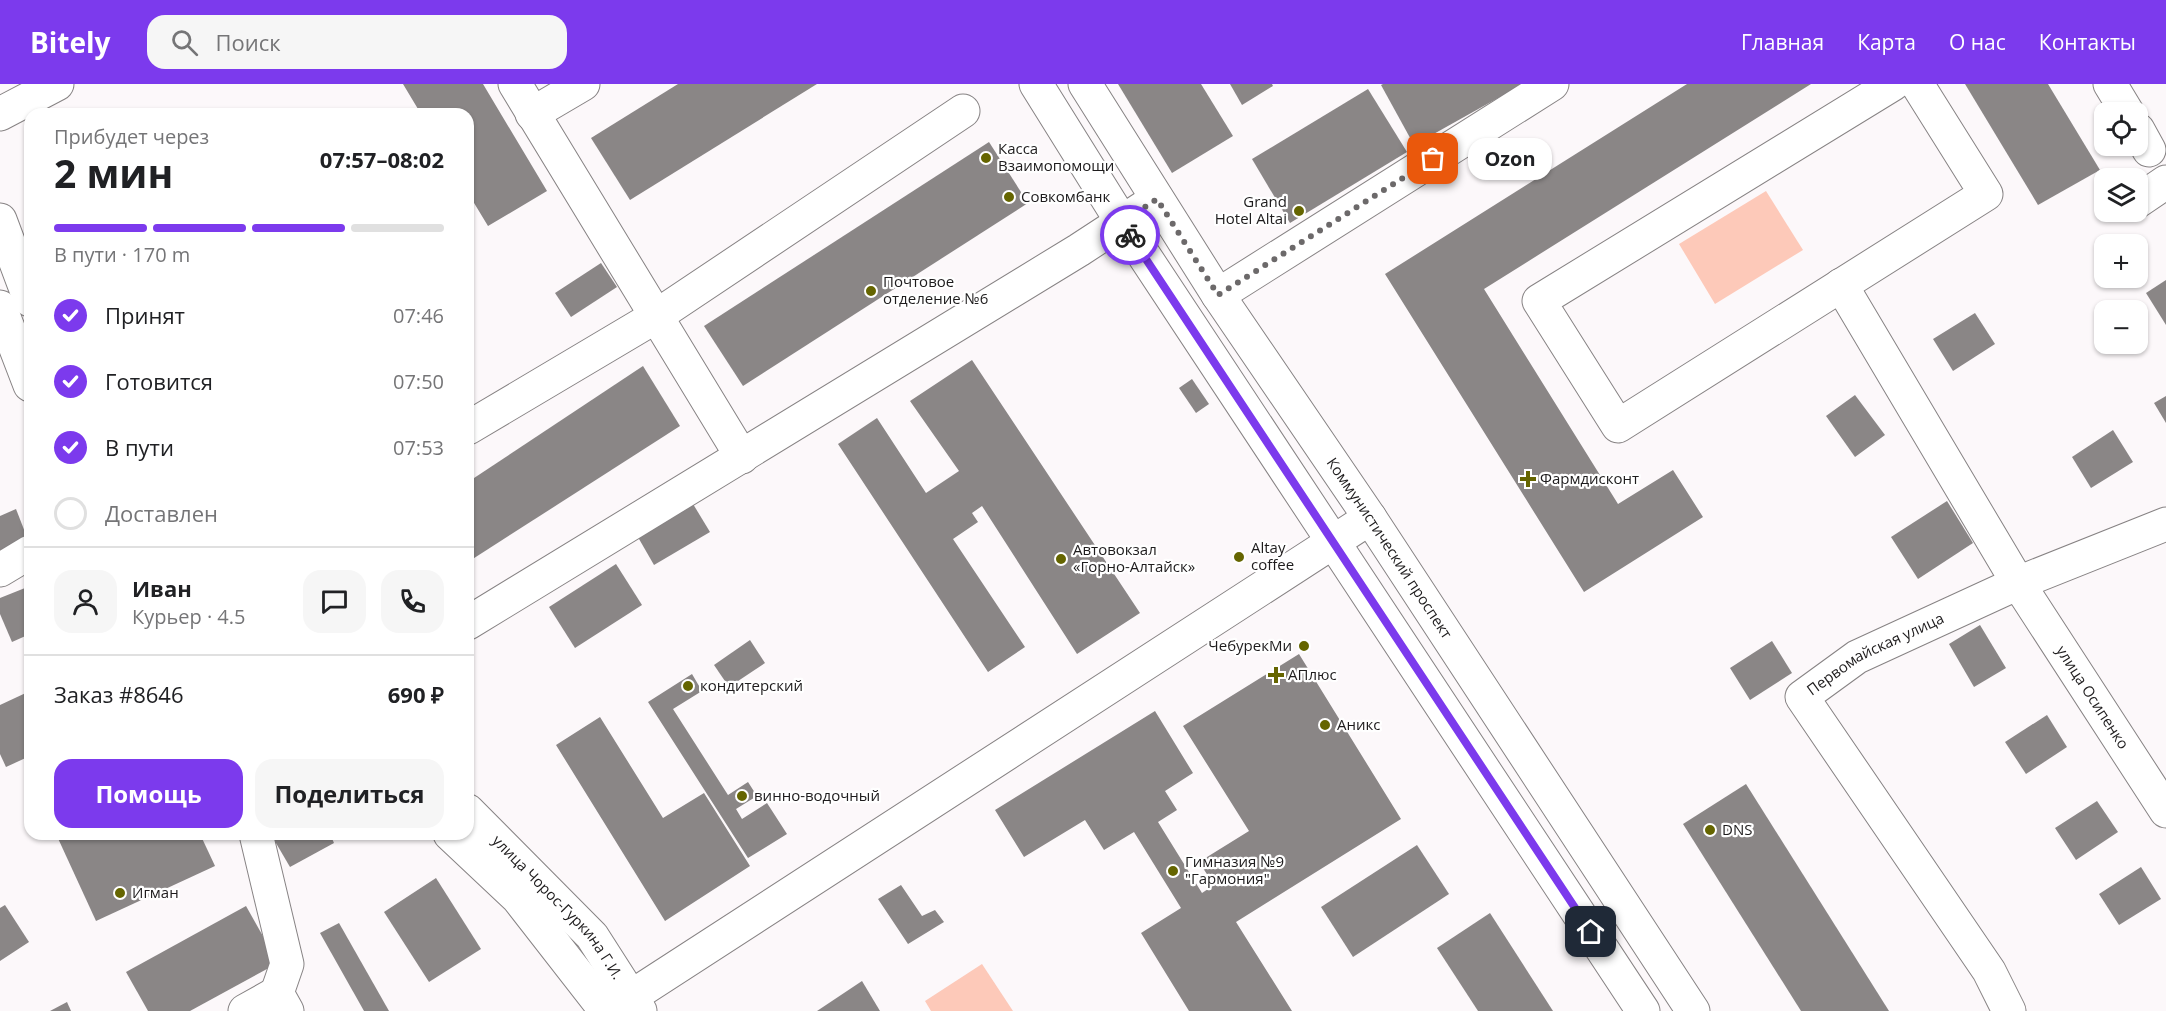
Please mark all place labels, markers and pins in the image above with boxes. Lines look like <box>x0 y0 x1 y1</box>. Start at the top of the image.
pin <box>1407 133 1458 184</box>
place label: Касса Взаимопомощи <box>998 138 1114 175</box>
callout: Ozon <box>1469 138 1553 180</box>
marker: Касса Взаимопомощи <box>979 151 993 165</box>
place label: Совкомбанк <box>1021 186 1111 206</box>
marker: Совкомбанк <box>1002 190 1016 204</box>
place label: Grand Hotel Altai <box>1215 191 1287 228</box>
marker: Grand Hotel Altai <box>1292 204 1306 218</box>
place label: Почтовое отделение №6 <box>883 271 988 308</box>
marker: Почтовое отделение №6 <box>864 284 878 298</box>
place label: Фармдисконт <box>1540 468 1639 488</box>
marker: Фармдисконт <box>1521 472 1535 486</box>
place label: Altay coffee <box>1251 537 1294 574</box>
place label: Автовокзал «Горно-Алтайск» <box>1073 539 1195 576</box>
marker: Altay coffee <box>1232 550 1246 564</box>
marker: Автовокзал «Горно-Алтайск» <box>1054 552 1068 566</box>
place label: ЧебурекМи <box>1208 635 1292 655</box>
marker: ЧебурекМи <box>1297 639 1311 653</box>
place label: АПлюс <box>1288 664 1337 684</box>
marker: АПлюс <box>1269 668 1283 682</box>
place label: кондитерский <box>700 675 803 695</box>
marker: кондитерский <box>681 679 695 693</box>
place label: Аникс <box>1337 714 1380 734</box>
marker: Аникс <box>1318 718 1332 732</box>
place label: винно-водочный <box>754 785 880 805</box>
marker: винно-водочный <box>735 789 749 803</box>
place label: DNS <box>1722 819 1752 839</box>
marker: DNS <box>1703 823 1717 837</box>
place label: Гимназия №9 "Гармония" <box>1185 851 1284 888</box>
marker: Гимназия №9 "Гармония" <box>1166 864 1180 878</box>
place label: Игман <box>132 882 179 902</box>
marker: Игман <box>113 886 127 900</box>
pin <box>1565 906 1616 957</box>

